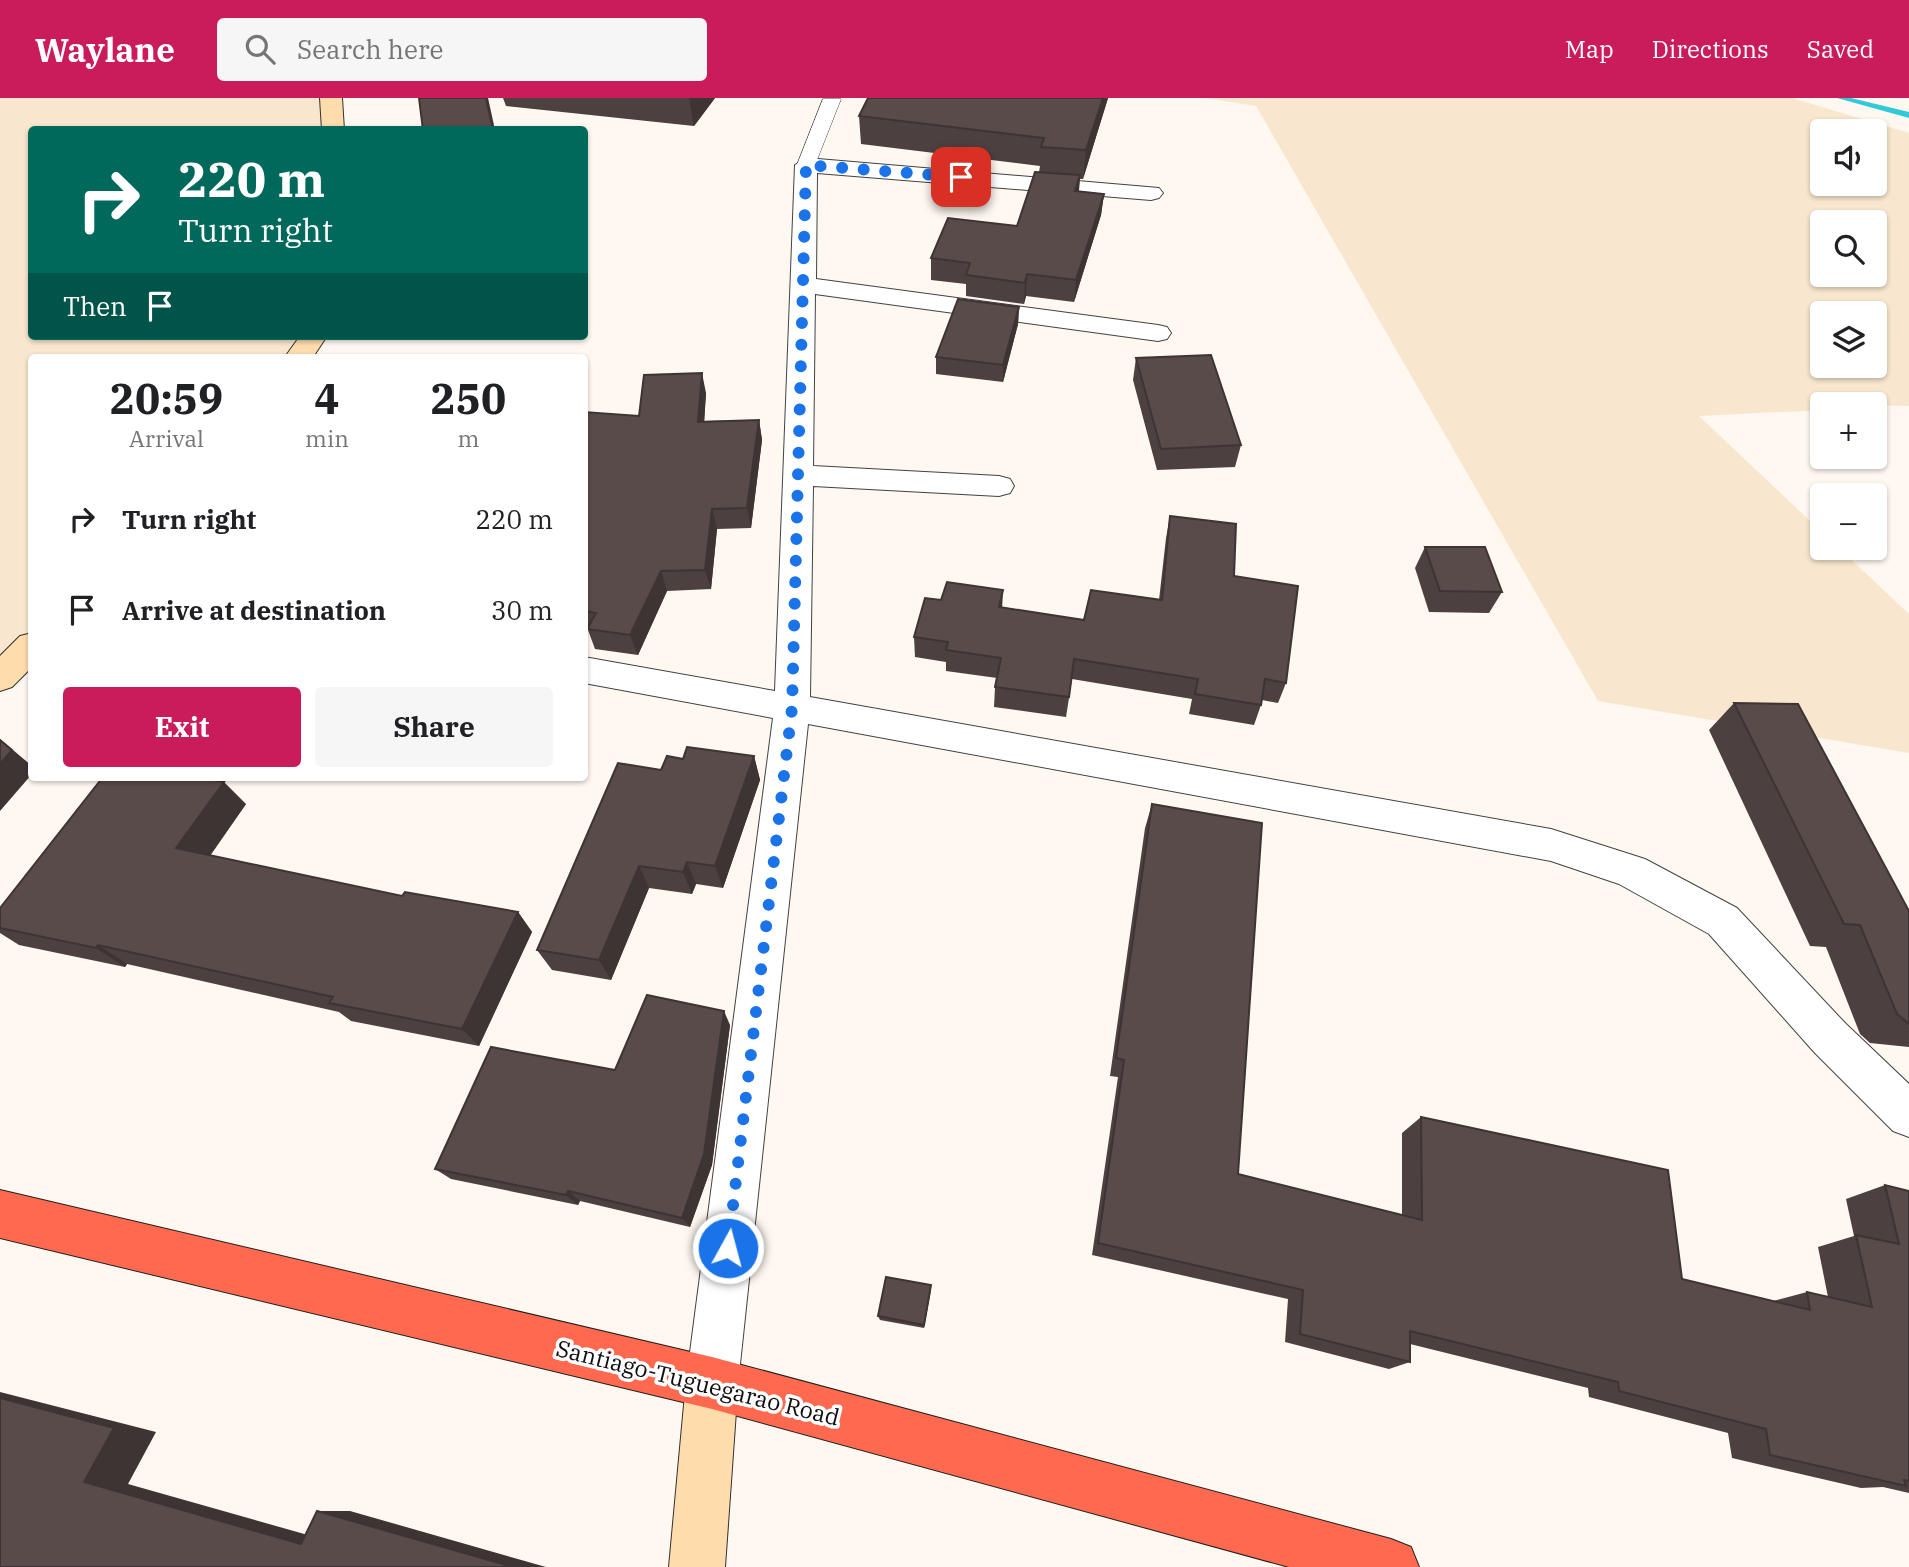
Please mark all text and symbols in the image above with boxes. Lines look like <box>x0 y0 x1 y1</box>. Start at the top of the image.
search box <box>217 18 707 81</box>
text: Waylane <box>35 28 175 71</box>
icon: search <box>241 30 279 68</box>
text: Search here <box>297 32 443 66</box>
text: Map <box>1565 33 1614 65</box>
text: Directions <box>1652 33 1769 65</box>
text: Saved <box>1807 33 1874 65</box>
map controls <box>1810 119 1887 560</box>
button: sound <box>1810 119 1887 196</box>
text: 220 m <box>178 147 325 210</box>
pin <box>931 147 991 207</box>
icon: right <box>63 154 154 245</box>
icon: arrive <box>942 158 980 196</box>
text: Turn right <box>178 209 333 251</box>
button: search <box>1810 210 1887 287</box>
icon: arrive <box>141 287 179 325</box>
text: Then <box>63 289 127 323</box>
button: layers <box>1810 301 1887 378</box>
text: 20:59 <box>110 371 223 426</box>
text: 4 <box>314 371 340 426</box>
text: 250 <box>431 371 506 426</box>
button: + <box>1810 392 1887 469</box>
text: Arrival <box>129 423 204 453</box>
text: min <box>305 423 349 453</box>
text: m <box>457 423 479 453</box>
button: − <box>1810 483 1887 560</box>
icon: right <box>63 500 101 538</box>
text: Turn right <box>122 502 256 536</box>
text: 220 m <box>475 502 553 536</box>
icon: arrive <box>63 591 101 629</box>
text: Arrive at destination <box>122 593 386 627</box>
text: 30 m <box>491 593 553 627</box>
button: Exit <box>63 687 301 767</box>
button: Share <box>315 687 553 767</box>
position arrow <box>691 1211 765 1285</box>
street label: Santiago-Tuguegarao Road <box>553 1332 843 1432</box>

